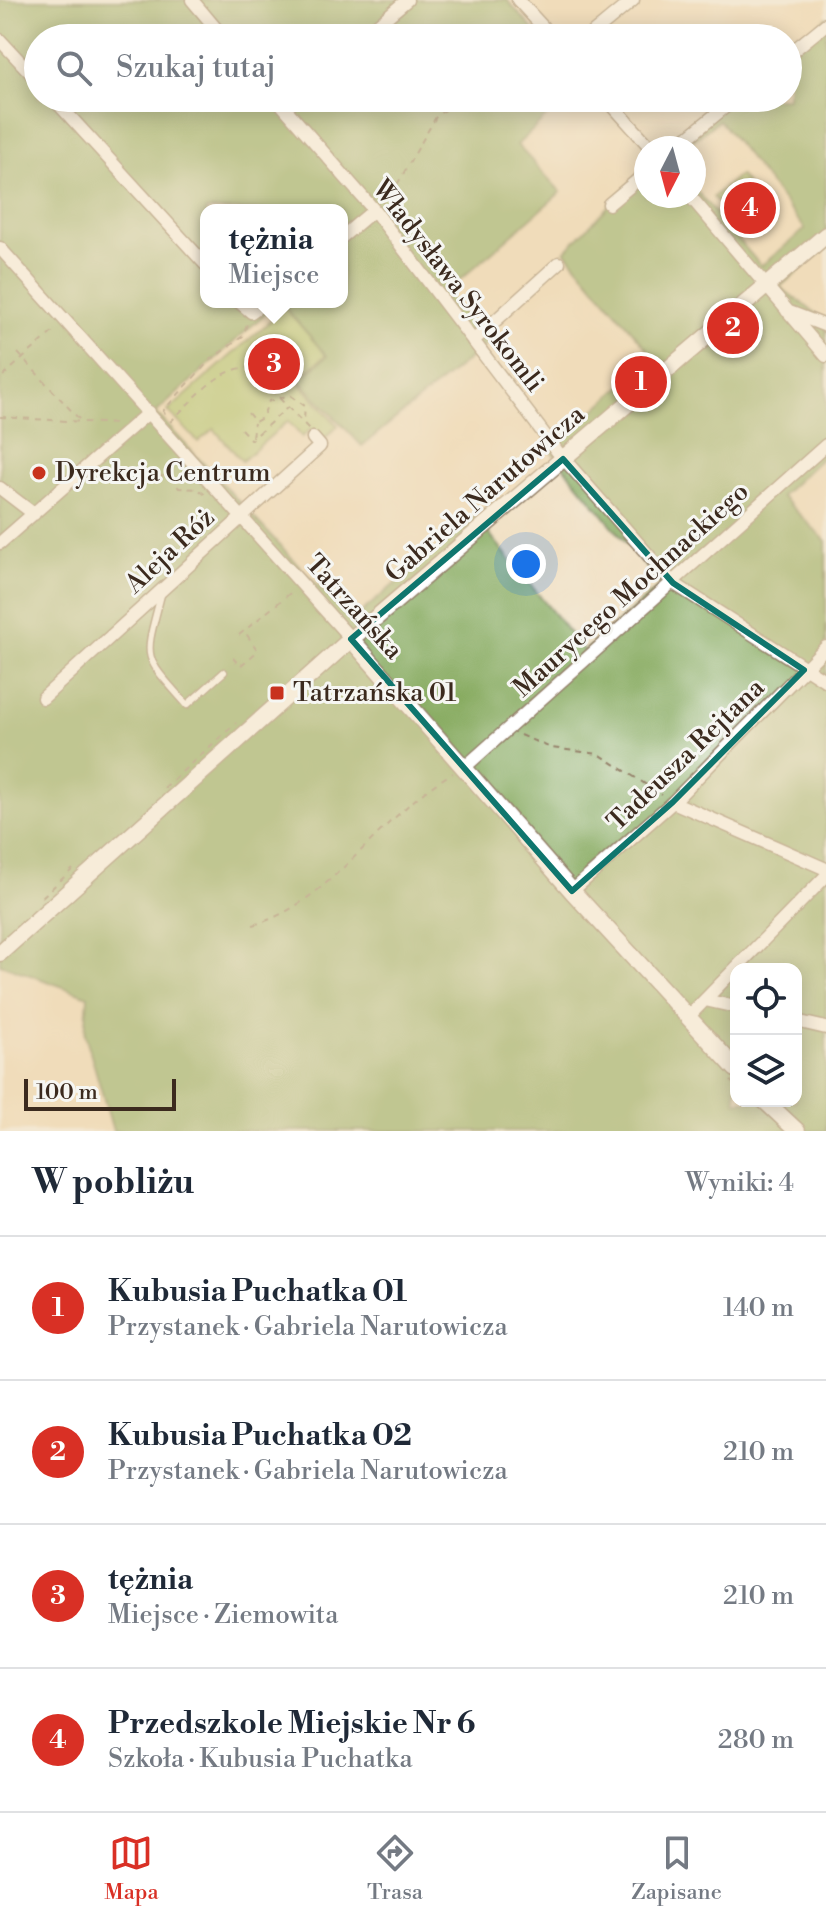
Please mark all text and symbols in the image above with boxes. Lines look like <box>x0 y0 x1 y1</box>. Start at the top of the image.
search box <box>24 24 802 112</box>
icon: search <box>52 46 96 90</box>
text: Szukaj tutaj <box>116 49 276 87</box>
north arrow <box>634 136 706 208</box>
street label: Władysława Syrokomli <box>365 173 551 398</box>
pin: 4 <box>724 178 776 238</box>
popup <box>200 204 348 308</box>
text: tężnia <box>229 221 314 259</box>
text: Miejsce <box>229 259 319 291</box>
pin: 2 <box>707 298 759 358</box>
pin: 3 <box>248 334 300 394</box>
pin: 1 <box>615 352 667 412</box>
street label: Gabriela Narutowicza <box>379 398 592 589</box>
place label: Dyrekcja Centrum <box>55 457 271 489</box>
marker: Dyrekcja Centrum <box>30 464 48 482</box>
street label: Maurycego Mochnackiego <box>507 476 755 704</box>
street label: Aleja Róż <box>118 502 221 601</box>
your location <box>506 544 546 584</box>
street label: Tatrzańska <box>298 548 410 667</box>
street label: Tadeusza Rejtana <box>601 671 772 838</box>
place label: Tatrzańska 01 <box>293 677 456 709</box>
marker: Tatrzańska 01 <box>268 684 286 702</box>
map controls <box>730 963 802 1107</box>
button: locate <box>730 963 802 1035</box>
button: layers <box>730 1035 802 1107</box>
scale bar <box>24 1075 176 1111</box>
text: 100 m <box>36 1079 98 1106</box>
text: W pobliżu <box>32 1162 194 1204</box>
text: Wyniki: 4 <box>685 1167 794 1199</box>
text: Kubusia Puchatka 01 <box>108 1273 407 1311</box>
text: 1 <box>52 1292 64 1324</box>
text: 140 m <box>723 1292 794 1324</box>
text: Przystanek · Gabriela Narutowicza <box>108 1311 508 1343</box>
text: Kubusia Puchatka 02 <box>108 1417 412 1455</box>
text: 2 <box>50 1436 66 1468</box>
text: 210 m <box>723 1436 794 1468</box>
text: Przystanek · Gabriela Narutowicza <box>108 1455 508 1487</box>
text: tężnia <box>108 1561 193 1599</box>
text: 3 <box>50 1580 66 1612</box>
text: 210 m <box>723 1580 794 1612</box>
text: Miejsce · Ziemowita <box>108 1599 338 1631</box>
text: Przedszkole Miejskie Nr 6 <box>108 1705 475 1743</box>
text: 4 <box>49 1724 67 1756</box>
text: 280 m <box>718 1724 794 1756</box>
text: Szkoła · Kubusia Puchatka <box>108 1743 413 1775</box>
tab: Mapa <box>104 1831 159 1906</box>
tab: Trasa <box>367 1831 423 1906</box>
tab: Zapisane <box>631 1831 722 1906</box>

